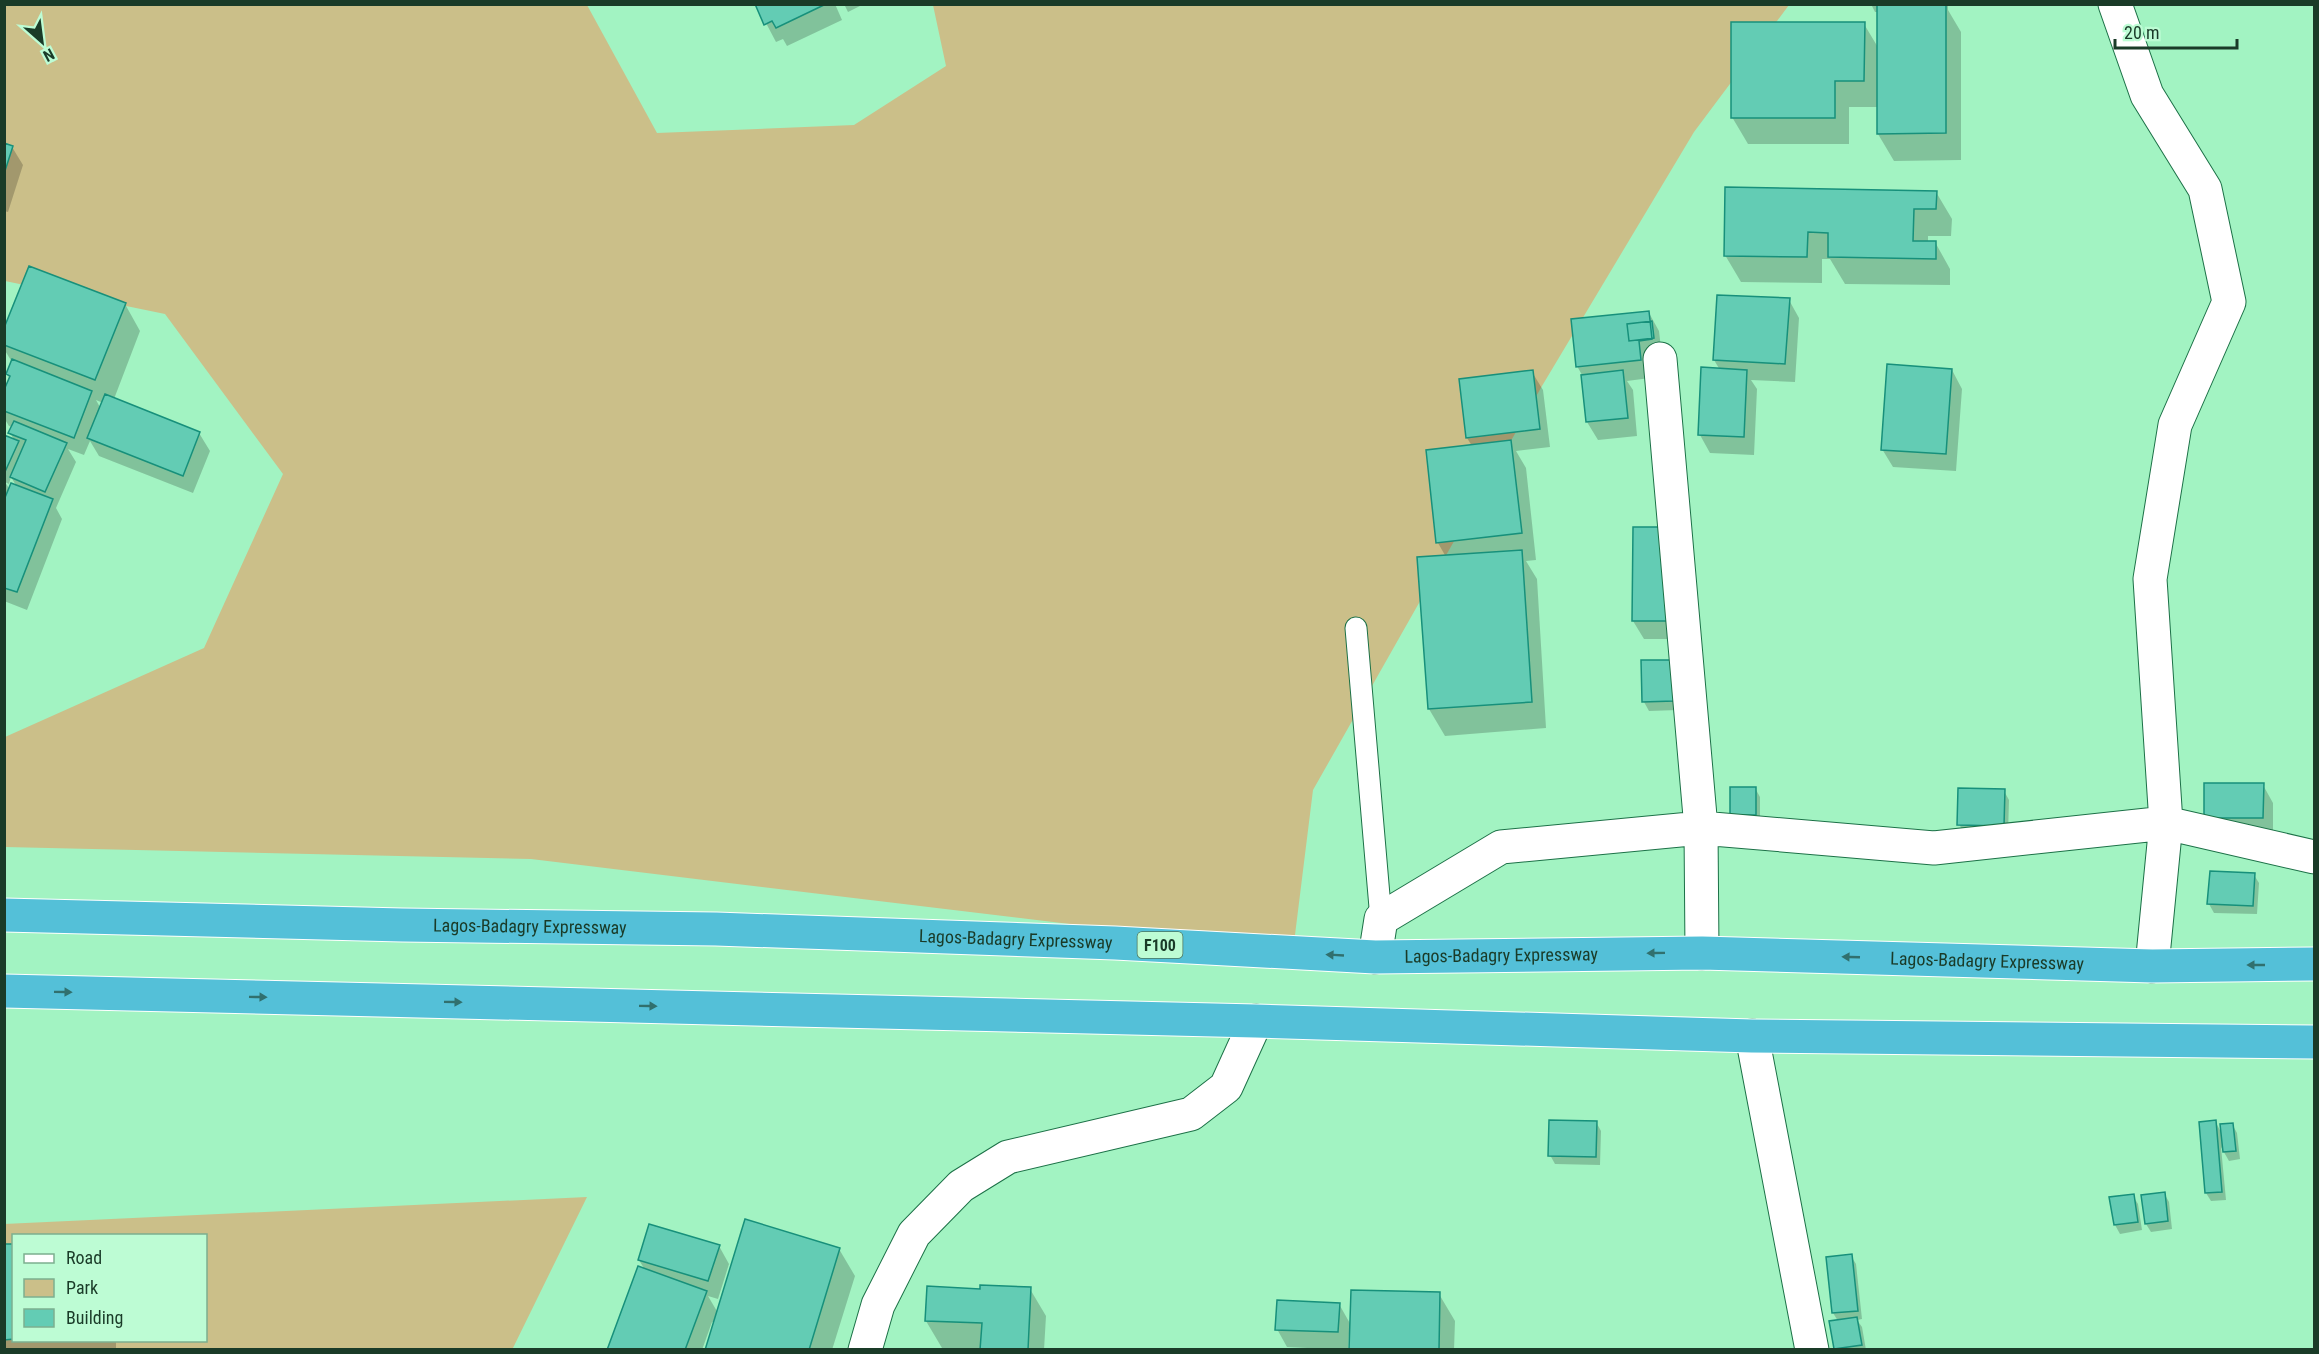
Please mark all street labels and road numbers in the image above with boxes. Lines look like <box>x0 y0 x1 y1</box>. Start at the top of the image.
street label: Lagos-Badagry Expressway <box>433 914 627 938</box>
street label: Lagos-Badagry Expressway <box>919 925 1113 953</box>
road number: F100 <box>1138 932 1182 958</box>
street label: Lagos-Badagry Expressway <box>1404 943 1599 967</box>
street label: Lagos-Badagry Expressway <box>1890 947 2085 974</box>

